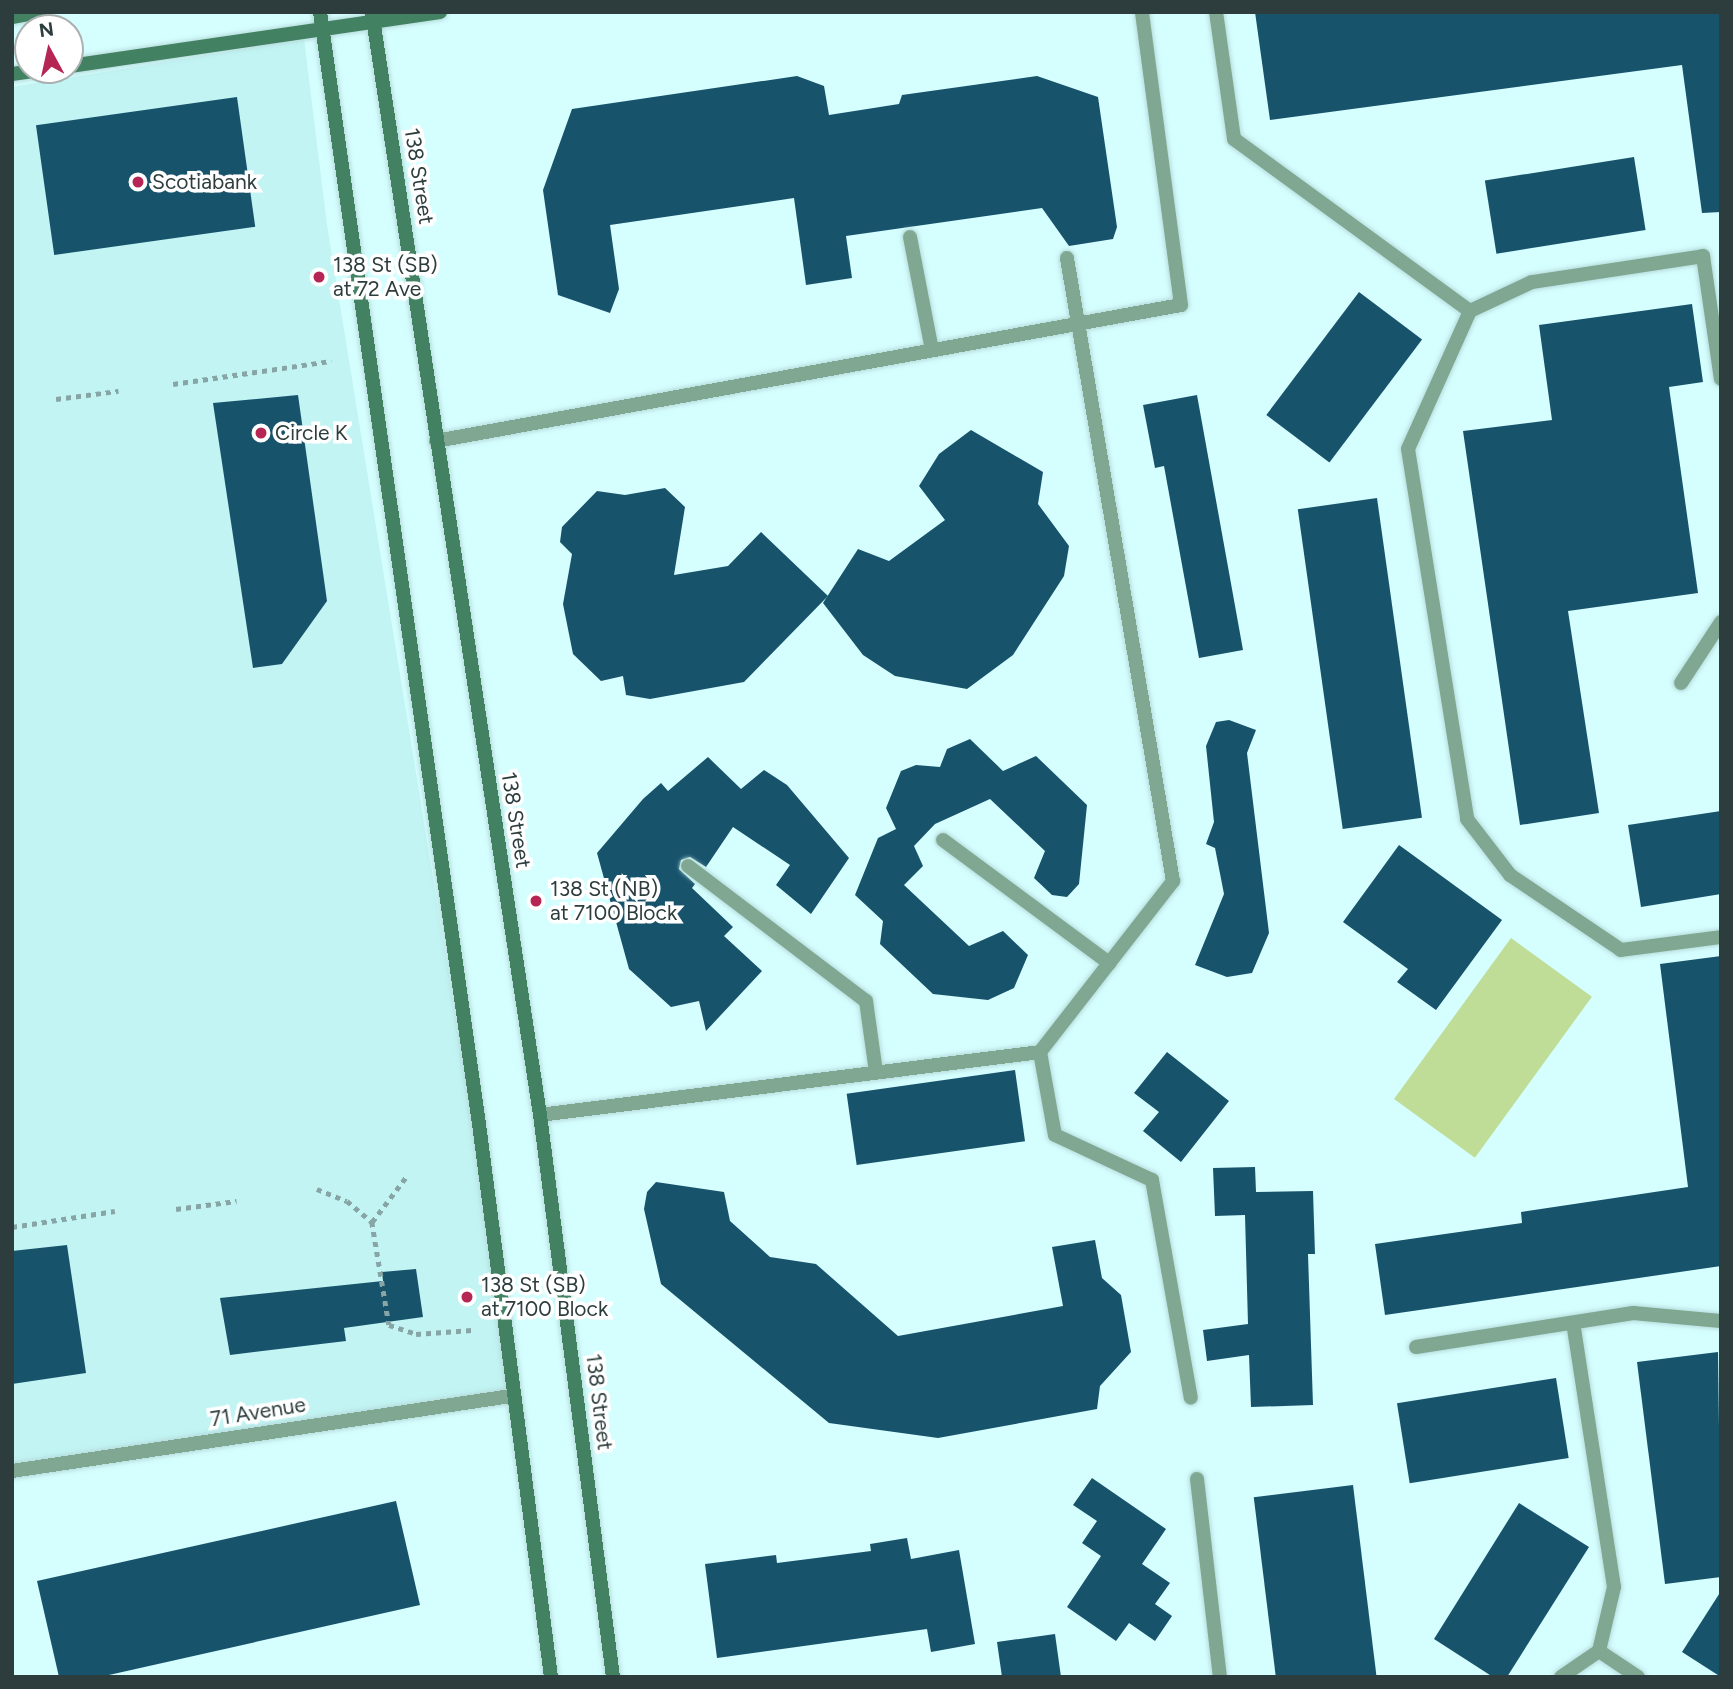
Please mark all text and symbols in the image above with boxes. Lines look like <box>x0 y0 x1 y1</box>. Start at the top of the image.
north arrow <box>14 14 84 84</box>
text: N <box>37 17 55 42</box>
street label: 138 Street <box>399 126 439 226</box>
place label: Scotiabank <box>152 169 257 195</box>
marker: Scotiabank <box>130 174 146 190</box>
place label: 138 St (SB) at 72 Ave <box>333 252 438 302</box>
marker: 138 St (SB) at 72 Ave <box>311 269 327 285</box>
place label: Circle K <box>275 420 348 446</box>
marker: Circle K <box>253 425 269 441</box>
street label: 138 Street <box>496 770 536 870</box>
place label: 138 St (NB) at 7100 Block <box>550 876 677 926</box>
marker: 138 St (NB) at 7100 Block <box>528 893 544 909</box>
place label: 138 St (SB) at 7100 Block <box>481 1272 608 1322</box>
marker: 138 St (SB) at 7100 Block <box>459 1289 475 1305</box>
street label: 138 Street <box>581 1352 617 1452</box>
street label: 71 Avenue <box>209 1392 307 1432</box>

